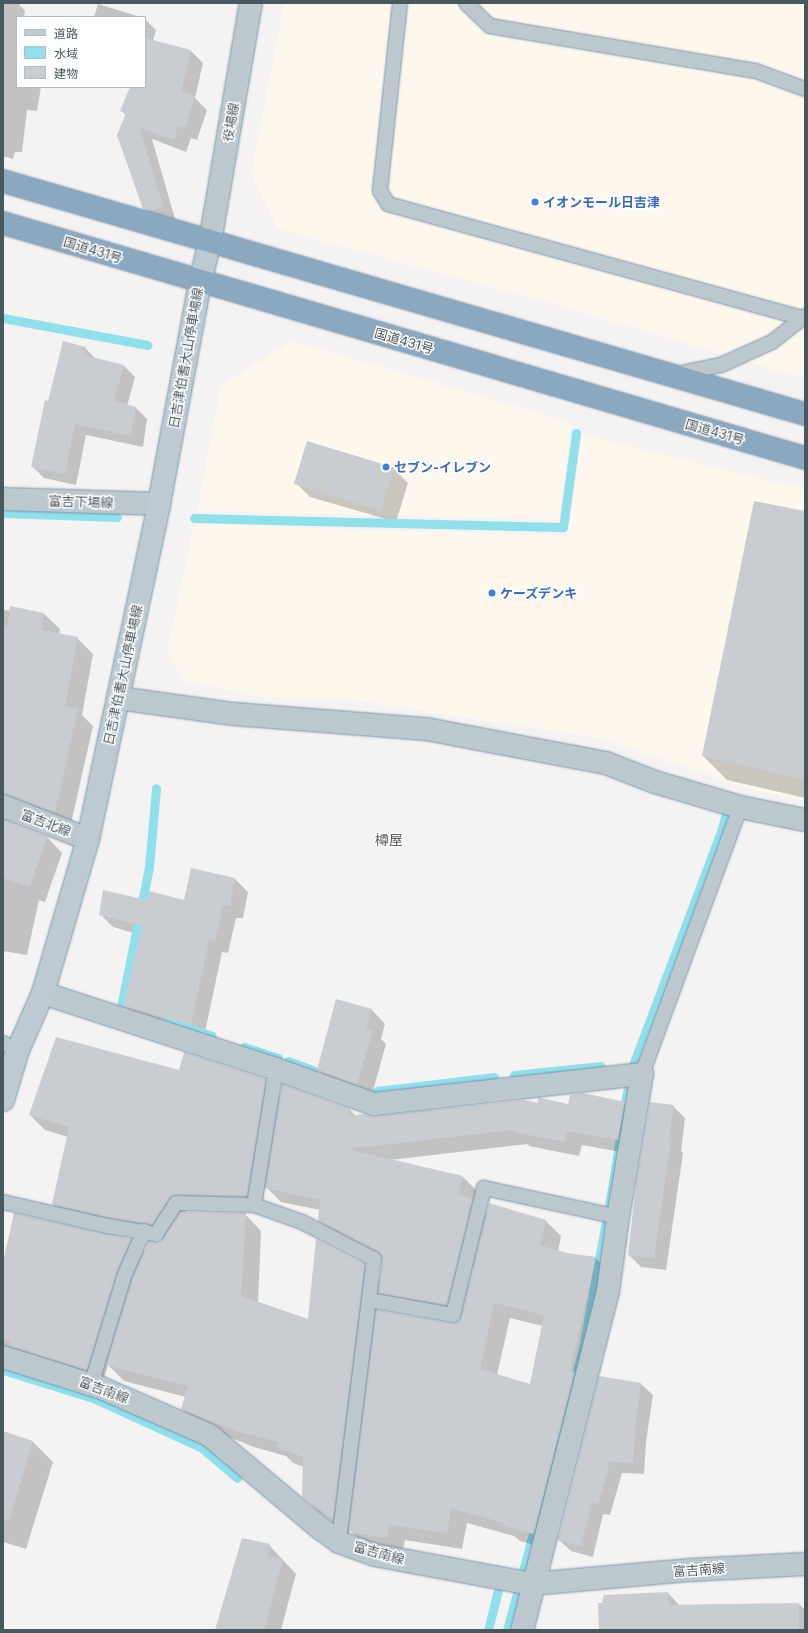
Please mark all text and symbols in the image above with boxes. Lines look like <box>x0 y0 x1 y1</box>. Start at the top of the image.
legend <box>16 16 146 88</box>
text: 道路 <box>54 26 78 41</box>
text: 水域 <box>54 46 78 61</box>
text: 建物 <box>54 66 78 81</box>
street label: 役場線 <box>220 101 242 143</box>
place label: イオンモール日吉津 <box>543 194 660 210</box>
marker: イオンモール日吉津 <box>530 197 540 207</box>
street label: 国道431号 <box>62 234 124 266</box>
street label: 日吉津伯耆大山停車場線 <box>166 286 206 430</box>
street label: 国道431号 <box>373 325 435 357</box>
street label: 国道431号 <box>684 416 746 448</box>
place label: セブン-イレブン <box>394 459 491 475</box>
marker: セブン-イレブン <box>381 462 391 472</box>
street label: 富吉下場線 <box>48 493 114 511</box>
place label: ケーズデンキ <box>500 585 578 601</box>
marker: ケーズデンキ <box>487 588 497 598</box>
street label: 日吉津伯耆大山停車場線 <box>101 603 145 747</box>
street label: 富吉北線 <box>19 806 73 840</box>
district label: 樽屋 <box>375 832 403 848</box>
street label: 富吉南線 <box>77 1373 131 1407</box>
street label: 富吉南線 <box>352 1538 406 1568</box>
street label: 富吉南線 <box>673 1560 725 1580</box>

